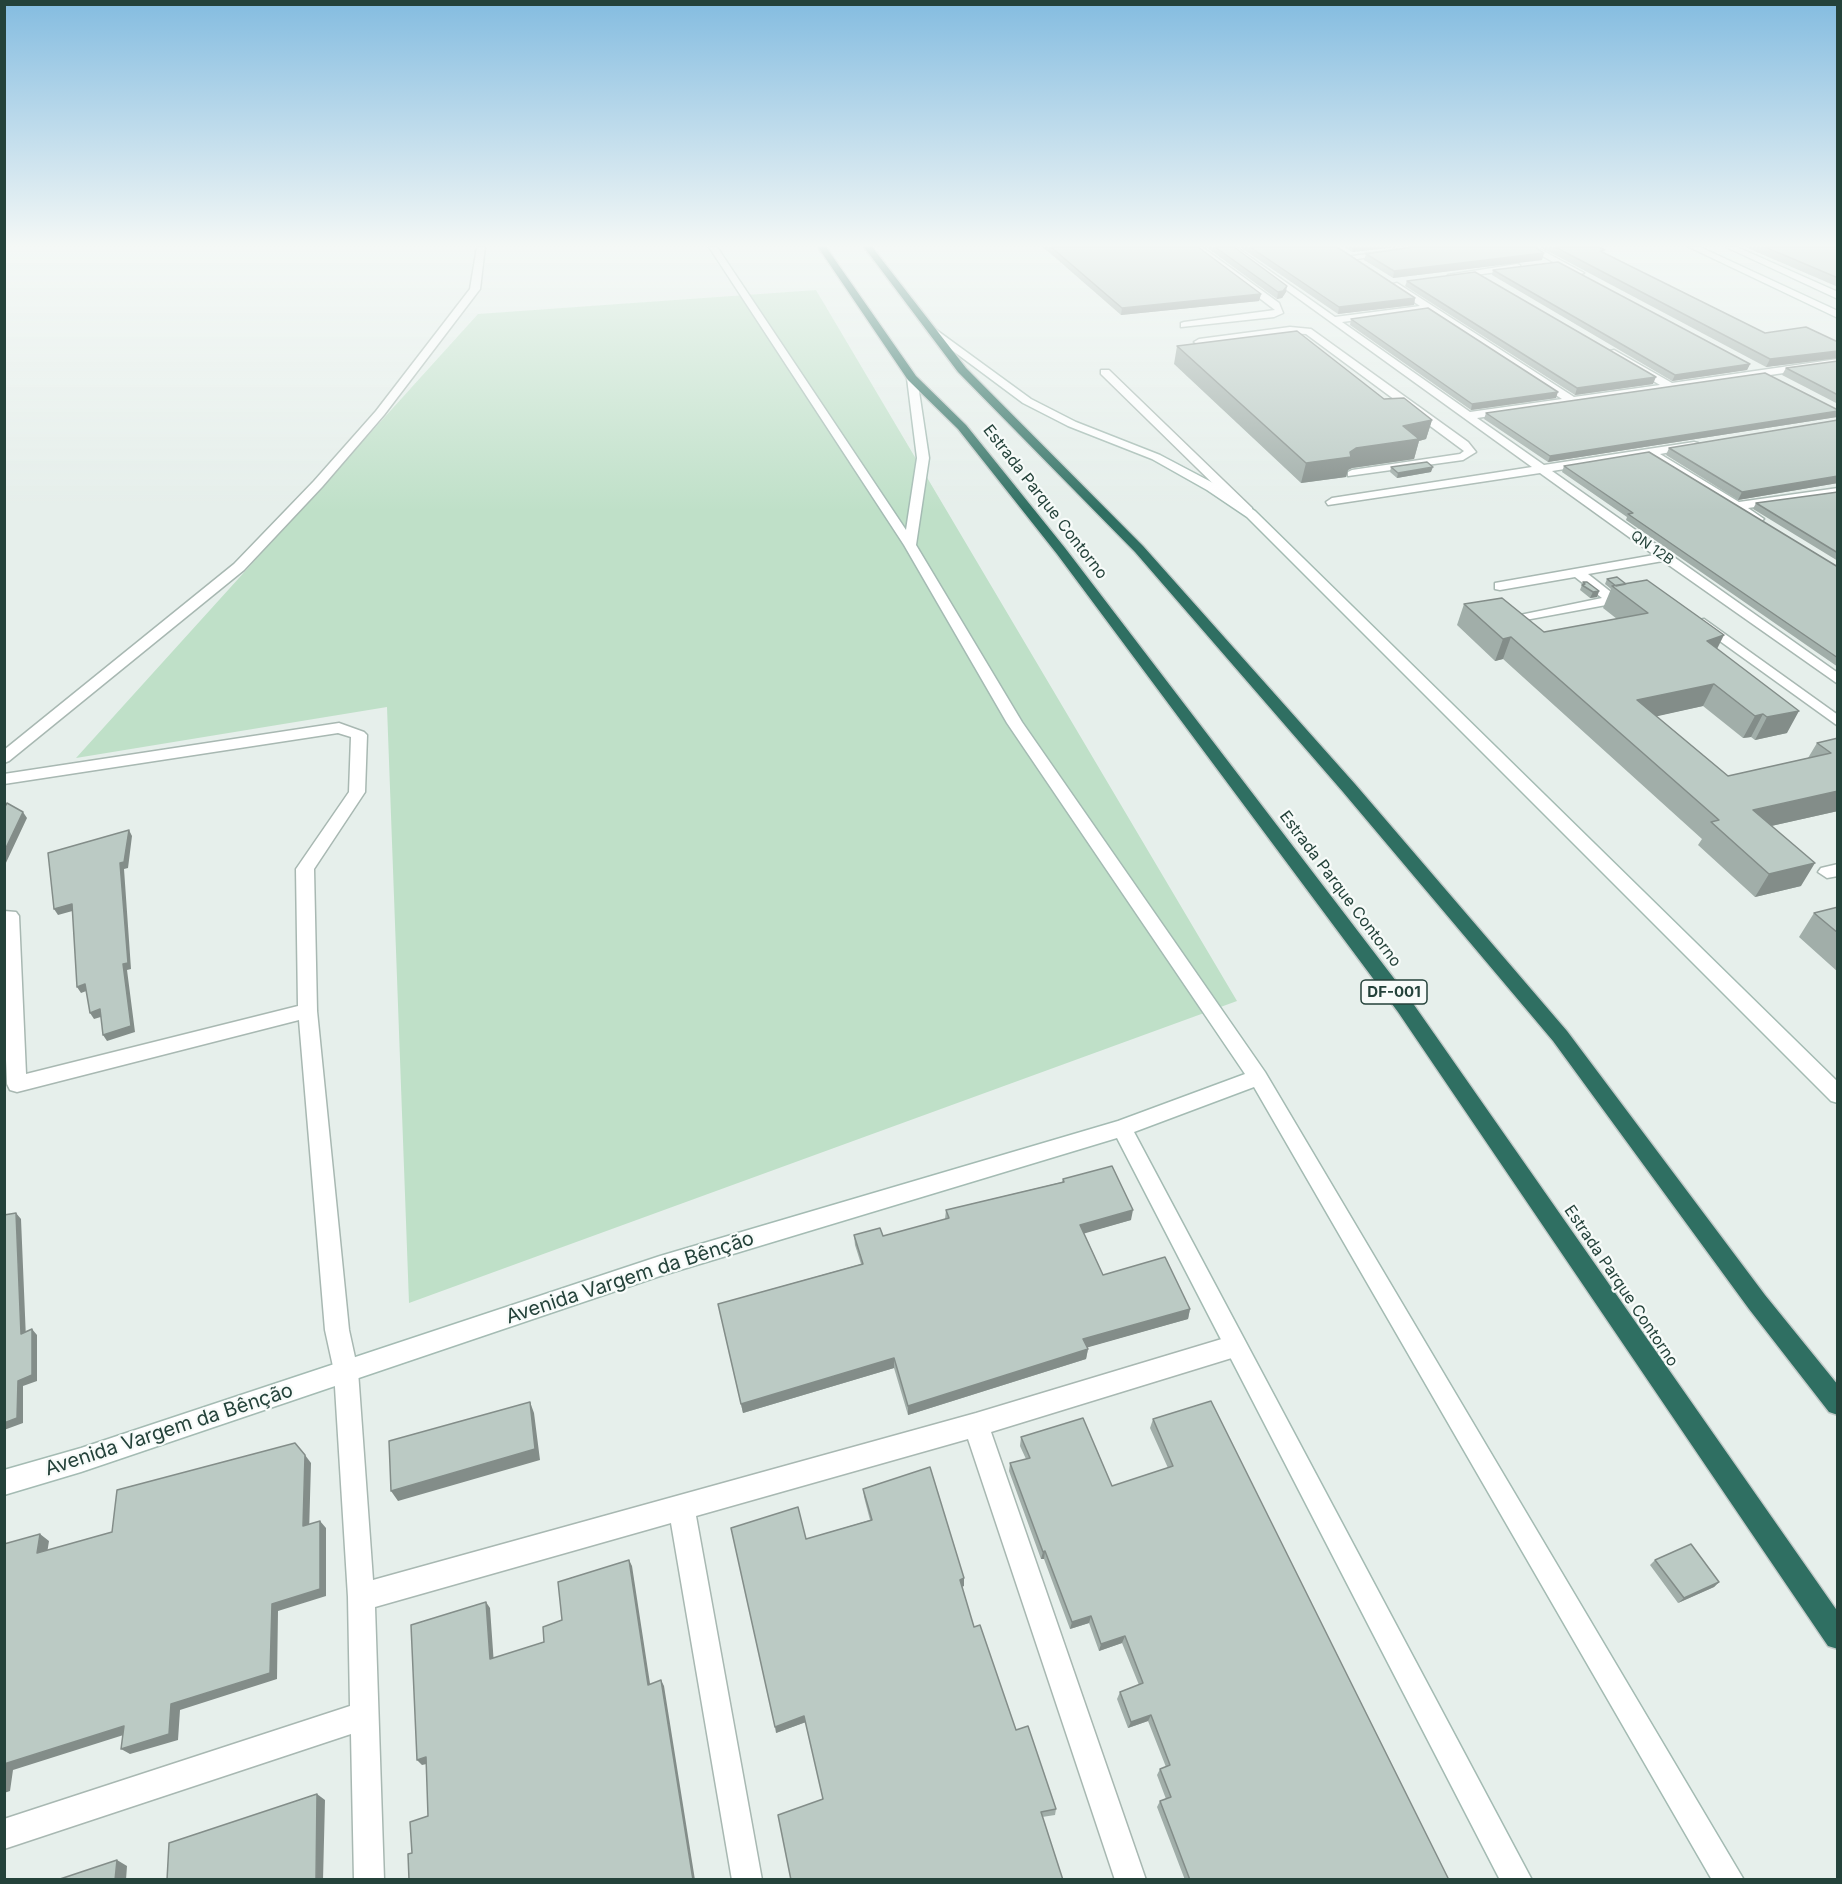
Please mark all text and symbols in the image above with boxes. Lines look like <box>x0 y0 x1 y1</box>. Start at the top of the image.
street label: Estrada Parque Contorno <box>979 421 1111 583</box>
street label: QN 12B <box>1627 527 1677 569</box>
street label: Estrada Parque Contorno <box>1275 807 1405 971</box>
road number: DF-001 <box>1361 980 1427 1004</box>
street label: Estrada Parque Contorno <box>1560 1202 1682 1370</box>
street label: Avenida Vargem da Bênção <box>503 1226 757 1330</box>
street label: Avenida Vargem da Bênção <box>42 1378 296 1482</box>

